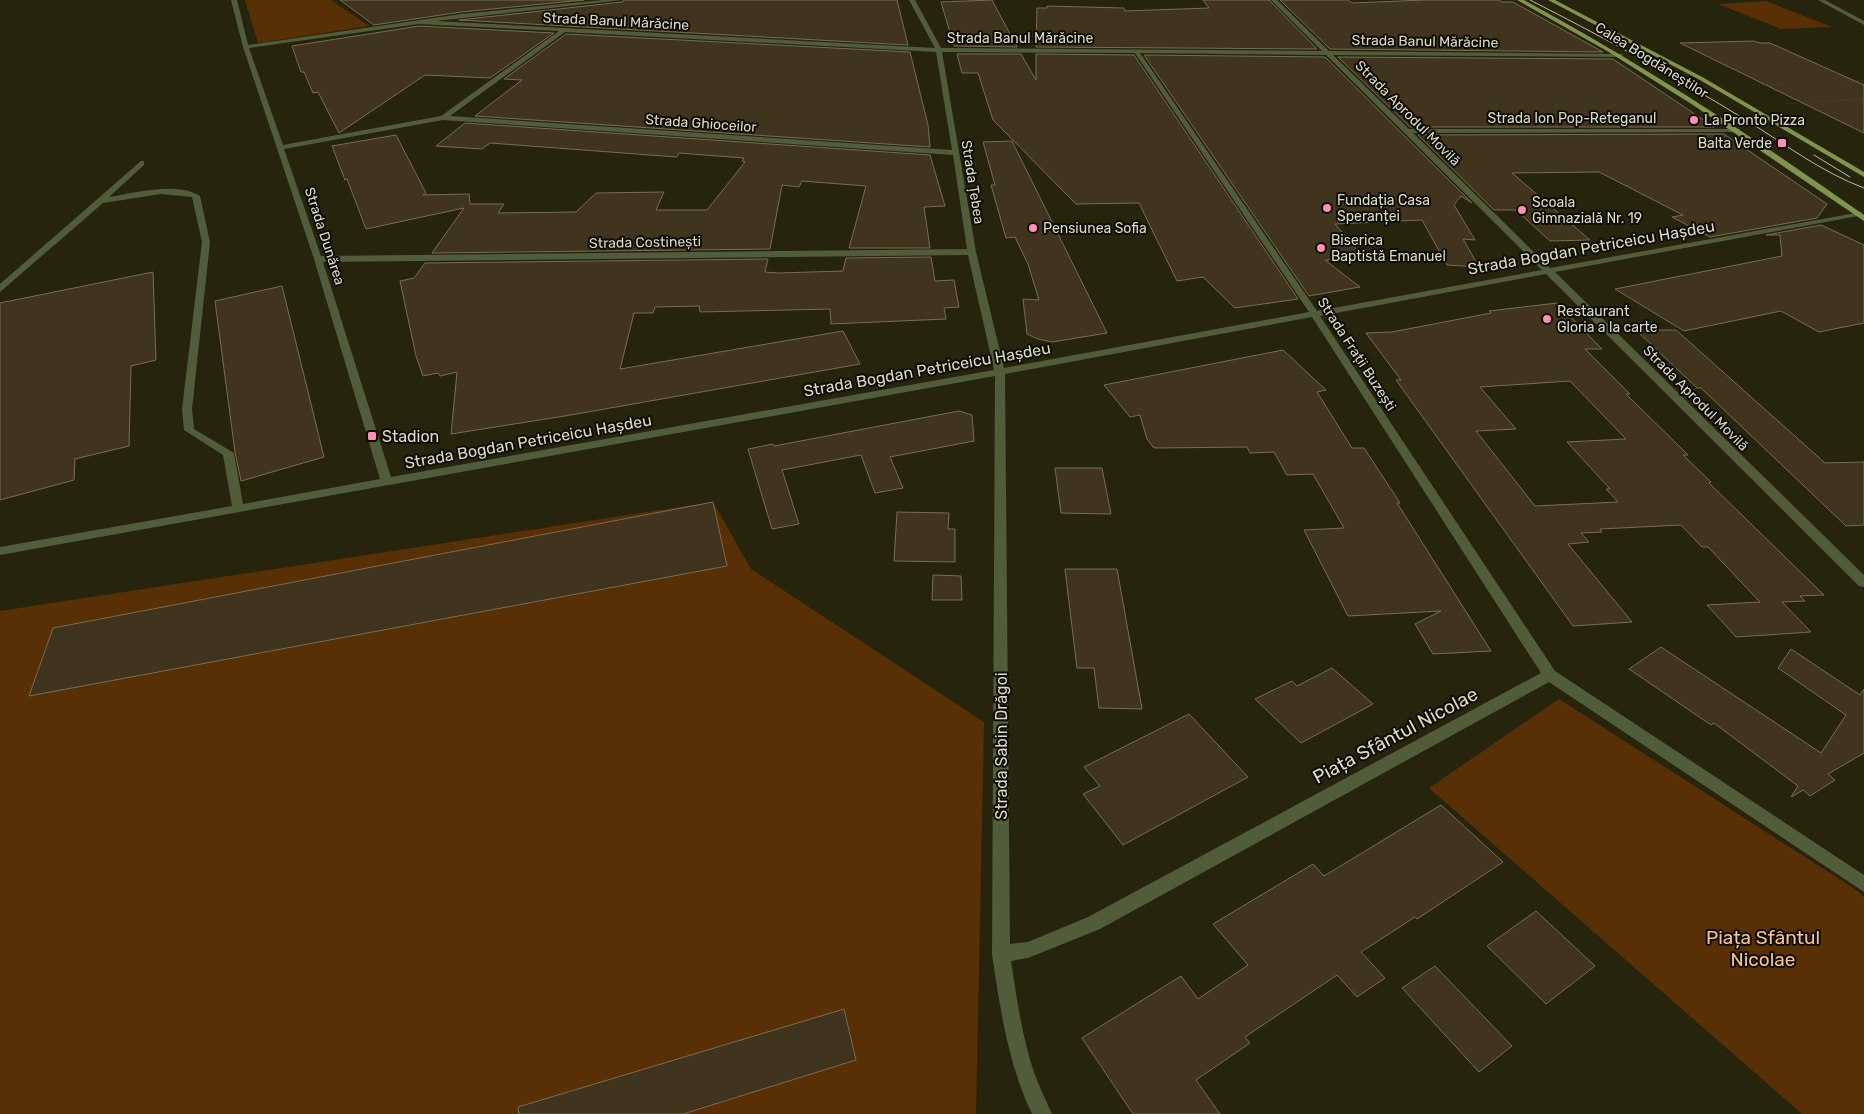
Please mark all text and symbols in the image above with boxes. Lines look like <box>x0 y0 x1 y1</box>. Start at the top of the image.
street label: Strada Banul Mărăcine <box>542 9 690 34</box>
street label: Calea Bogdăneștilor <box>1592 19 1712 103</box>
street label: Strada Banul Mărăcine <box>947 30 1093 47</box>
street label: Strada Banul Mărăcine <box>1352 32 1499 51</box>
street label: Strada Aprodul Movilă <box>1351 57 1464 170</box>
street label: Strada Ion Pop-Reteganul <box>1488 110 1656 127</box>
street label: Strada Ghioceilor <box>645 111 758 136</box>
place label: La Pronto Pizza <box>1704 112 1805 129</box>
marker: La Pronto Pizza <box>1688 114 1700 126</box>
place label: Balta Verde <box>1698 135 1772 152</box>
marker: Balta Verde <box>1776 137 1788 149</box>
street label: Strada Țebea <box>957 139 988 225</box>
street label: Strada Dunărea <box>301 185 348 287</box>
place label: Fundația Casa Speranței <box>1337 192 1430 225</box>
place label: Scoala Gimnazială Nr. 19 <box>1532 194 1642 227</box>
marker: Fundația Casa Speranței <box>1321 202 1333 214</box>
marker: Scoala Gimnazială Nr. 19 <box>1516 204 1528 216</box>
street label: Strada Bogdan Petriceicu Hașdeu <box>1466 216 1716 279</box>
place label: Pensiunea Sofia <box>1043 220 1147 237</box>
marker: Pensiunea Sofia <box>1027 222 1039 234</box>
place label: Biserica Baptistă Emanuel <box>1331 232 1446 265</box>
street label: Strada Costinești <box>589 233 701 252</box>
marker: Biserica Baptistă Emanuel <box>1315 242 1327 254</box>
street label: Strada Frații Buzești <box>1314 294 1400 414</box>
place label: Restaurant Gloria a la carte <box>1557 303 1658 336</box>
marker: Restaurant Gloria a la carte <box>1541 313 1553 325</box>
street label: Strada Bogdan Petriceicu Hașdeu <box>802 338 1052 401</box>
street label: Strada Aprodul Movilă <box>1639 342 1752 455</box>
street label: Strada Bogdan Petriceicu Hașdeu <box>403 410 653 473</box>
place label: Stadion <box>382 427 439 446</box>
marker: Stadion <box>366 430 378 442</box>
street label: Strada Sabin Drăgoi <box>992 672 1011 820</box>
street label: Piața Sfântul Nicolae <box>1309 682 1482 789</box>
park label: Piața Sfântul Nicolae <box>1706 926 1820 971</box>

